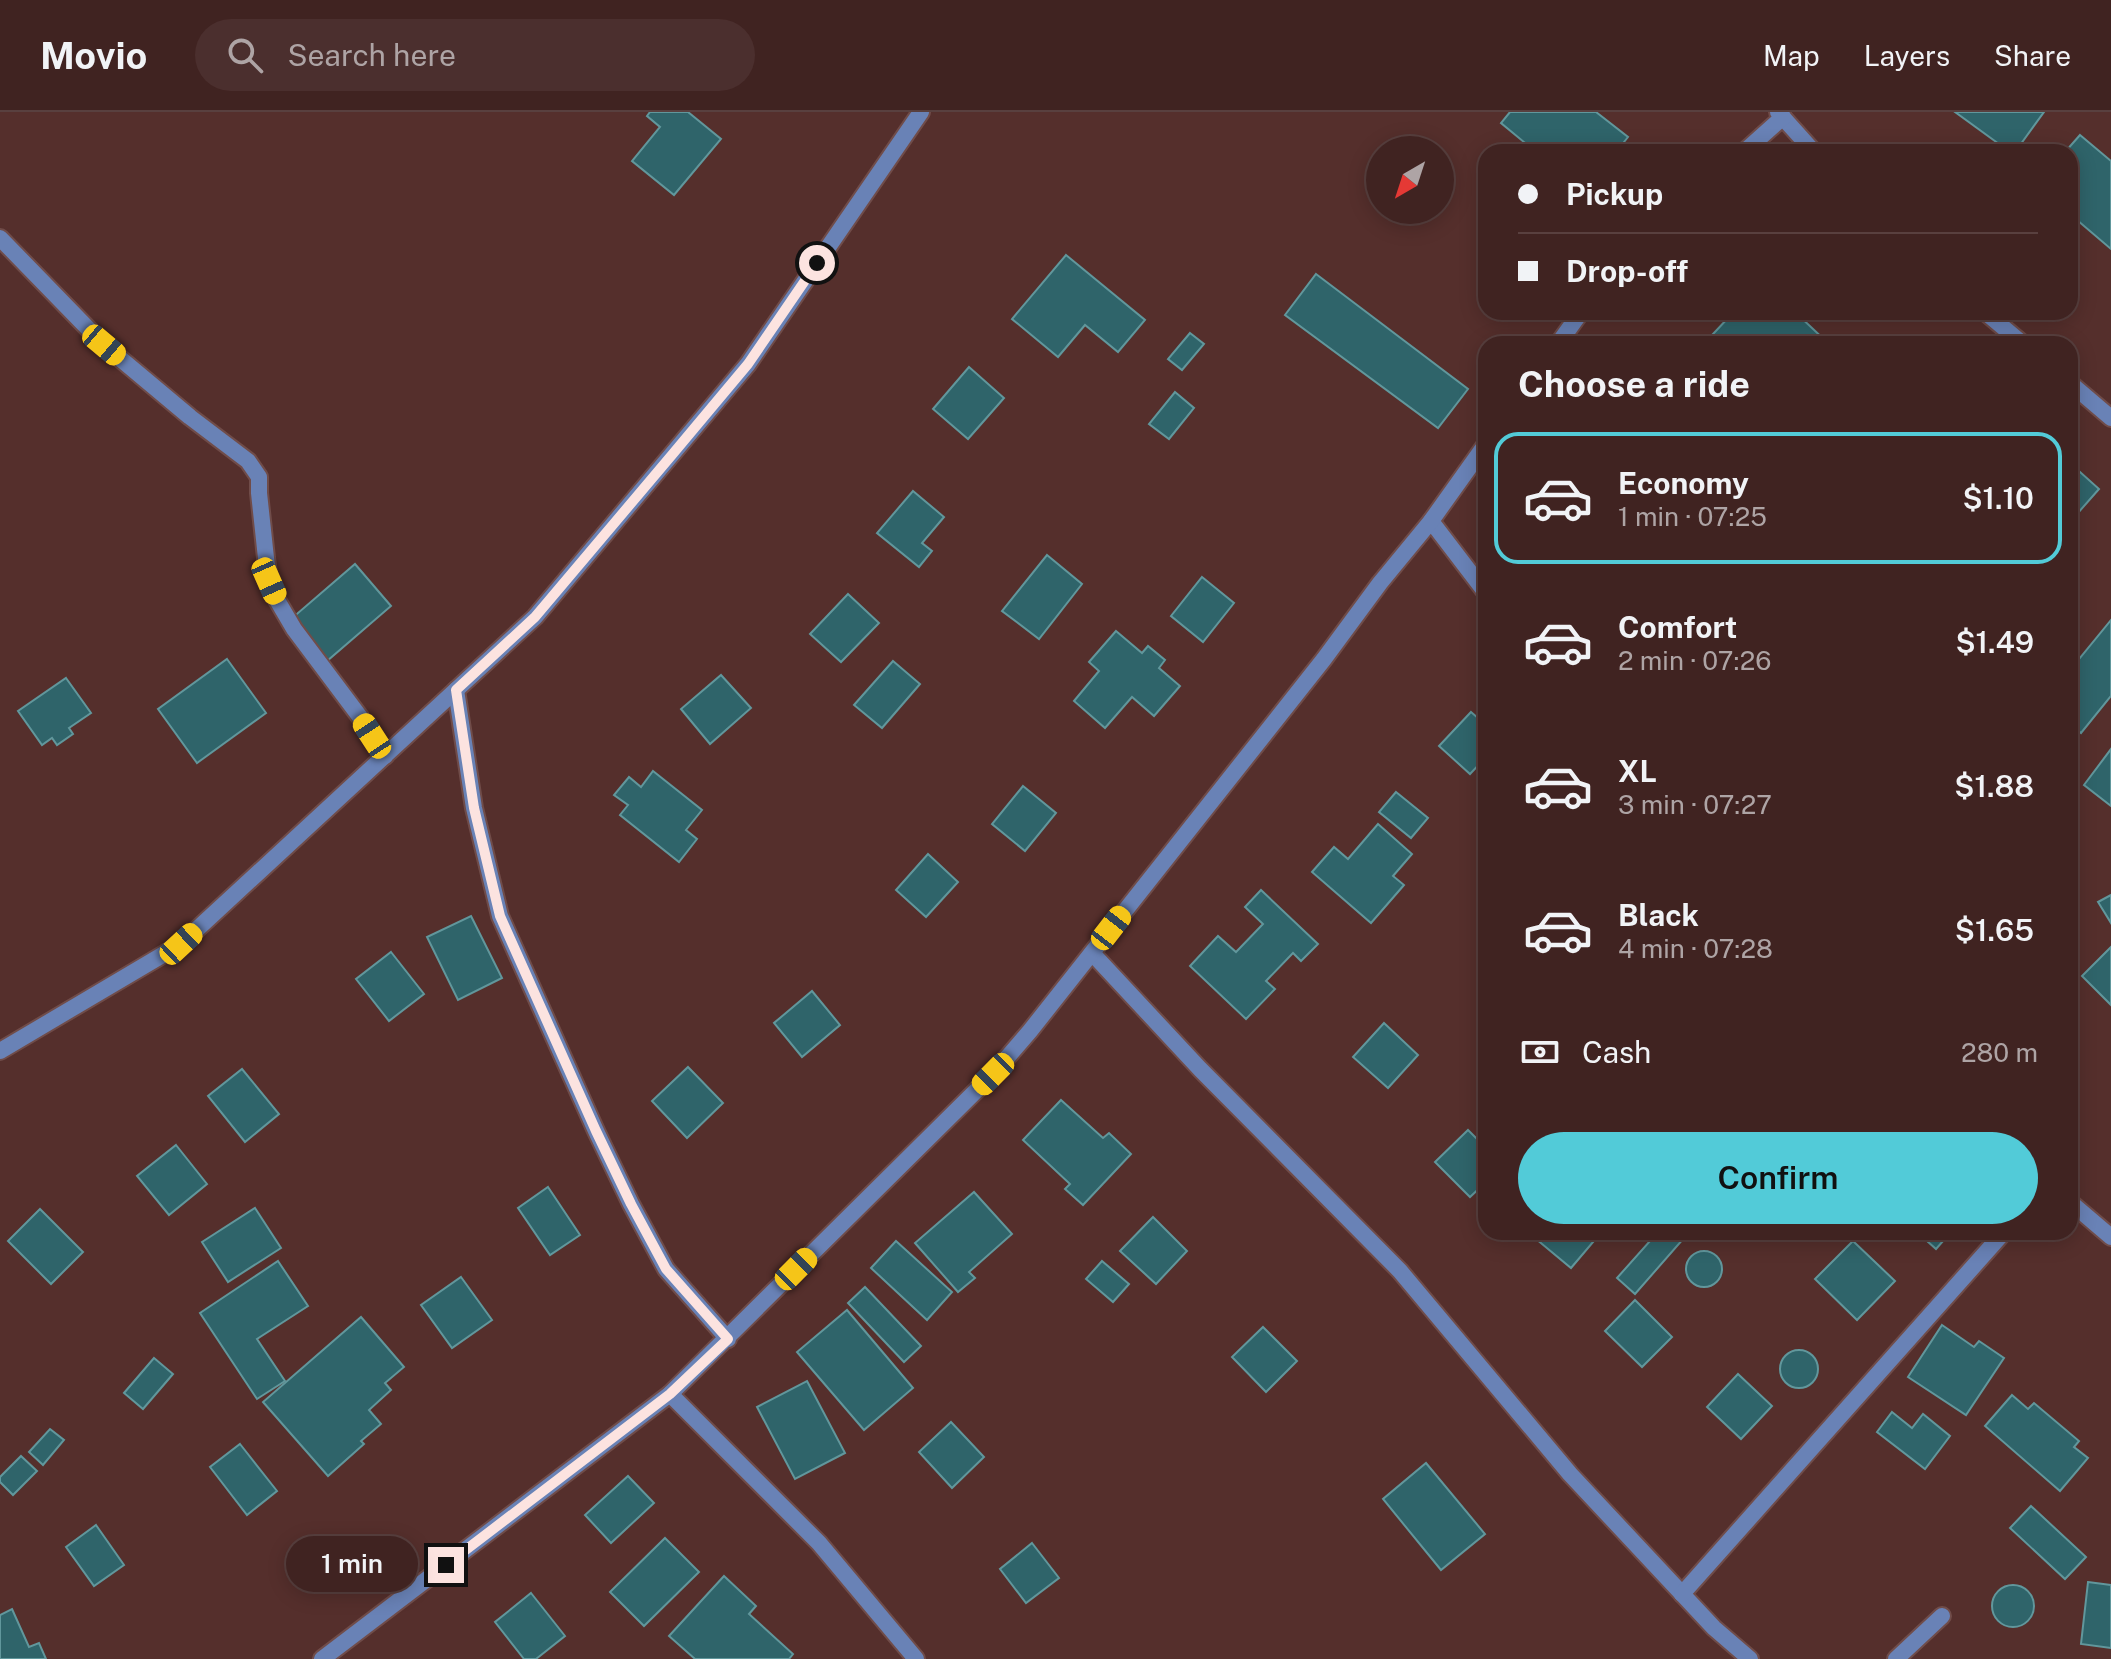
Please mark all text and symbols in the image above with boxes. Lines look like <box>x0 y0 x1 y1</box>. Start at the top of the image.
search box <box>195 19 755 91</box>
text: Movio <box>40 33 147 78</box>
icon: search <box>223 33 267 77</box>
text: Search here <box>287 37 456 73</box>
text: Map <box>1763 39 1820 72</box>
text: Layers <box>1864 39 1950 72</box>
text: Share <box>1994 39 2071 72</box>
north arrow <box>1366 136 1454 224</box>
map controls <box>1366 136 1454 224</box>
text: Pickup <box>1566 176 1663 212</box>
route start <box>799 245 835 281</box>
text: Drop-off <box>1566 253 1688 289</box>
car <box>78 320 130 370</box>
text: Choose a ride <box>1518 363 1750 405</box>
icon: car <box>1522 462 1594 534</box>
text: Economy <box>1618 465 1749 501</box>
text: $1.10 <box>1962 480 2034 516</box>
text: 1 min · 07:25 <box>1618 501 1767 532</box>
car <box>248 554 290 608</box>
icon: car <box>1522 606 1594 678</box>
text: Comfort <box>1618 609 1737 645</box>
text: $1.49 <box>1955 624 2034 660</box>
text: 2 min · 07:26 <box>1618 645 1771 676</box>
car <box>349 709 395 763</box>
icon: car <box>1522 750 1594 822</box>
text: XL <box>1618 753 1657 789</box>
text: $1.88 <box>1954 768 2034 804</box>
text: 3 min · 07:27 <box>1618 789 1772 820</box>
icon: car <box>1522 894 1594 966</box>
text: Black <box>1618 897 1699 933</box>
car <box>1087 902 1135 954</box>
text: $1.65 <box>1955 912 2034 948</box>
car <box>155 919 207 969</box>
text: 4 min · 07:28 <box>1618 933 1773 964</box>
icon: cash <box>1518 1030 1562 1074</box>
text: Cash <box>1582 1034 1651 1070</box>
text: 280 m <box>1961 1037 2038 1068</box>
car <box>968 1049 1018 1099</box>
button: Confirm <box>1518 1132 2038 1224</box>
car <box>771 1244 821 1294</box>
callout: 1 min <box>286 1537 418 1593</box>
route end <box>428 1547 464 1583</box>
text: 1 min <box>321 1548 383 1579</box>

